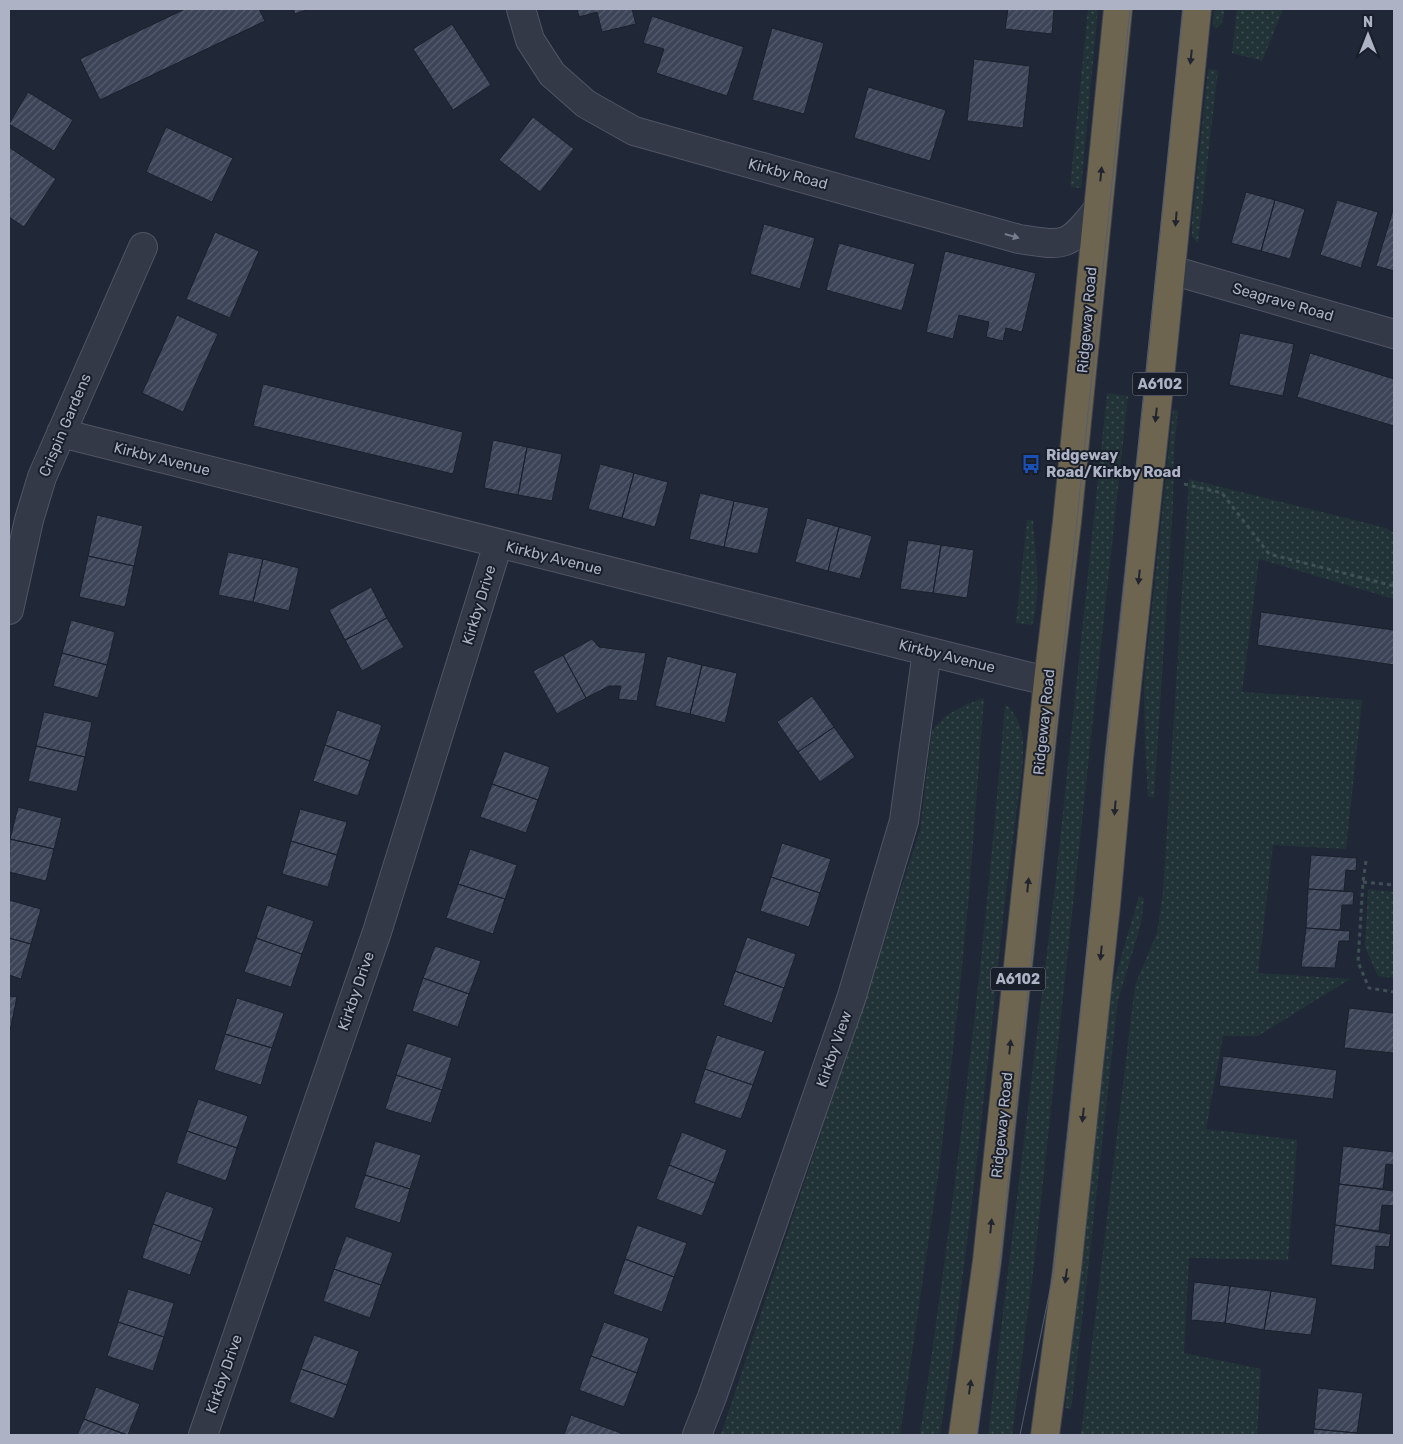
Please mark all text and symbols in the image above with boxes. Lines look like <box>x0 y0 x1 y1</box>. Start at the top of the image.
north arrow <box>1343 10 1393 60</box>
text: N <box>1363 14 1373 31</box>
one-way arrow <box>1187 49 1195 65</box>
street label: Kirkby Road <box>746 155 830 193</box>
one-way arrow <box>1097 166 1105 182</box>
one-way arrow <box>1172 211 1180 227</box>
one-way arrow <box>1004 233 1019 241</box>
street label: Ridgeway Road <box>1073 266 1101 374</box>
street label: Seagrave Road <box>1230 279 1336 325</box>
street label: Crispin Gardens <box>35 370 95 479</box>
road number: A6102 <box>1132 372 1188 396</box>
one-way arrow <box>1152 408 1160 424</box>
street label: Kirkby Avenue <box>112 438 212 480</box>
place label: Ridgeway Road/Kirkby Road <box>1046 446 1181 481</box>
bus stop icon: Ridgeway Road/Kirkby Road <box>1020 453 1042 475</box>
street label: Kirkby Avenue <box>504 537 604 579</box>
street label: Kirkby Drive <box>458 563 500 647</box>
one-way arrow <box>1135 569 1143 585</box>
street label: Kirkby Avenue <box>897 635 997 677</box>
street label: Ridgeway Road <box>1029 668 1059 776</box>
one-way arrow <box>1111 800 1119 816</box>
one-way arrow <box>1024 877 1032 893</box>
one-way arrow <box>1097 946 1105 962</box>
street label: Kirkby Drive <box>334 949 378 1033</box>
road number: A6102 <box>990 968 1046 991</box>
street label: Kirkby View <box>813 1008 855 1090</box>
one-way arrow <box>1006 1039 1014 1055</box>
street label: Ridgeway Road <box>987 1071 1017 1179</box>
one-way arrow <box>1079 1107 1087 1123</box>
one-way arrow <box>987 1218 995 1234</box>
one-way arrow <box>1062 1269 1070 1285</box>
street label: Kirkby Drive <box>202 1332 246 1416</box>
one-way arrow <box>966 1379 974 1395</box>

